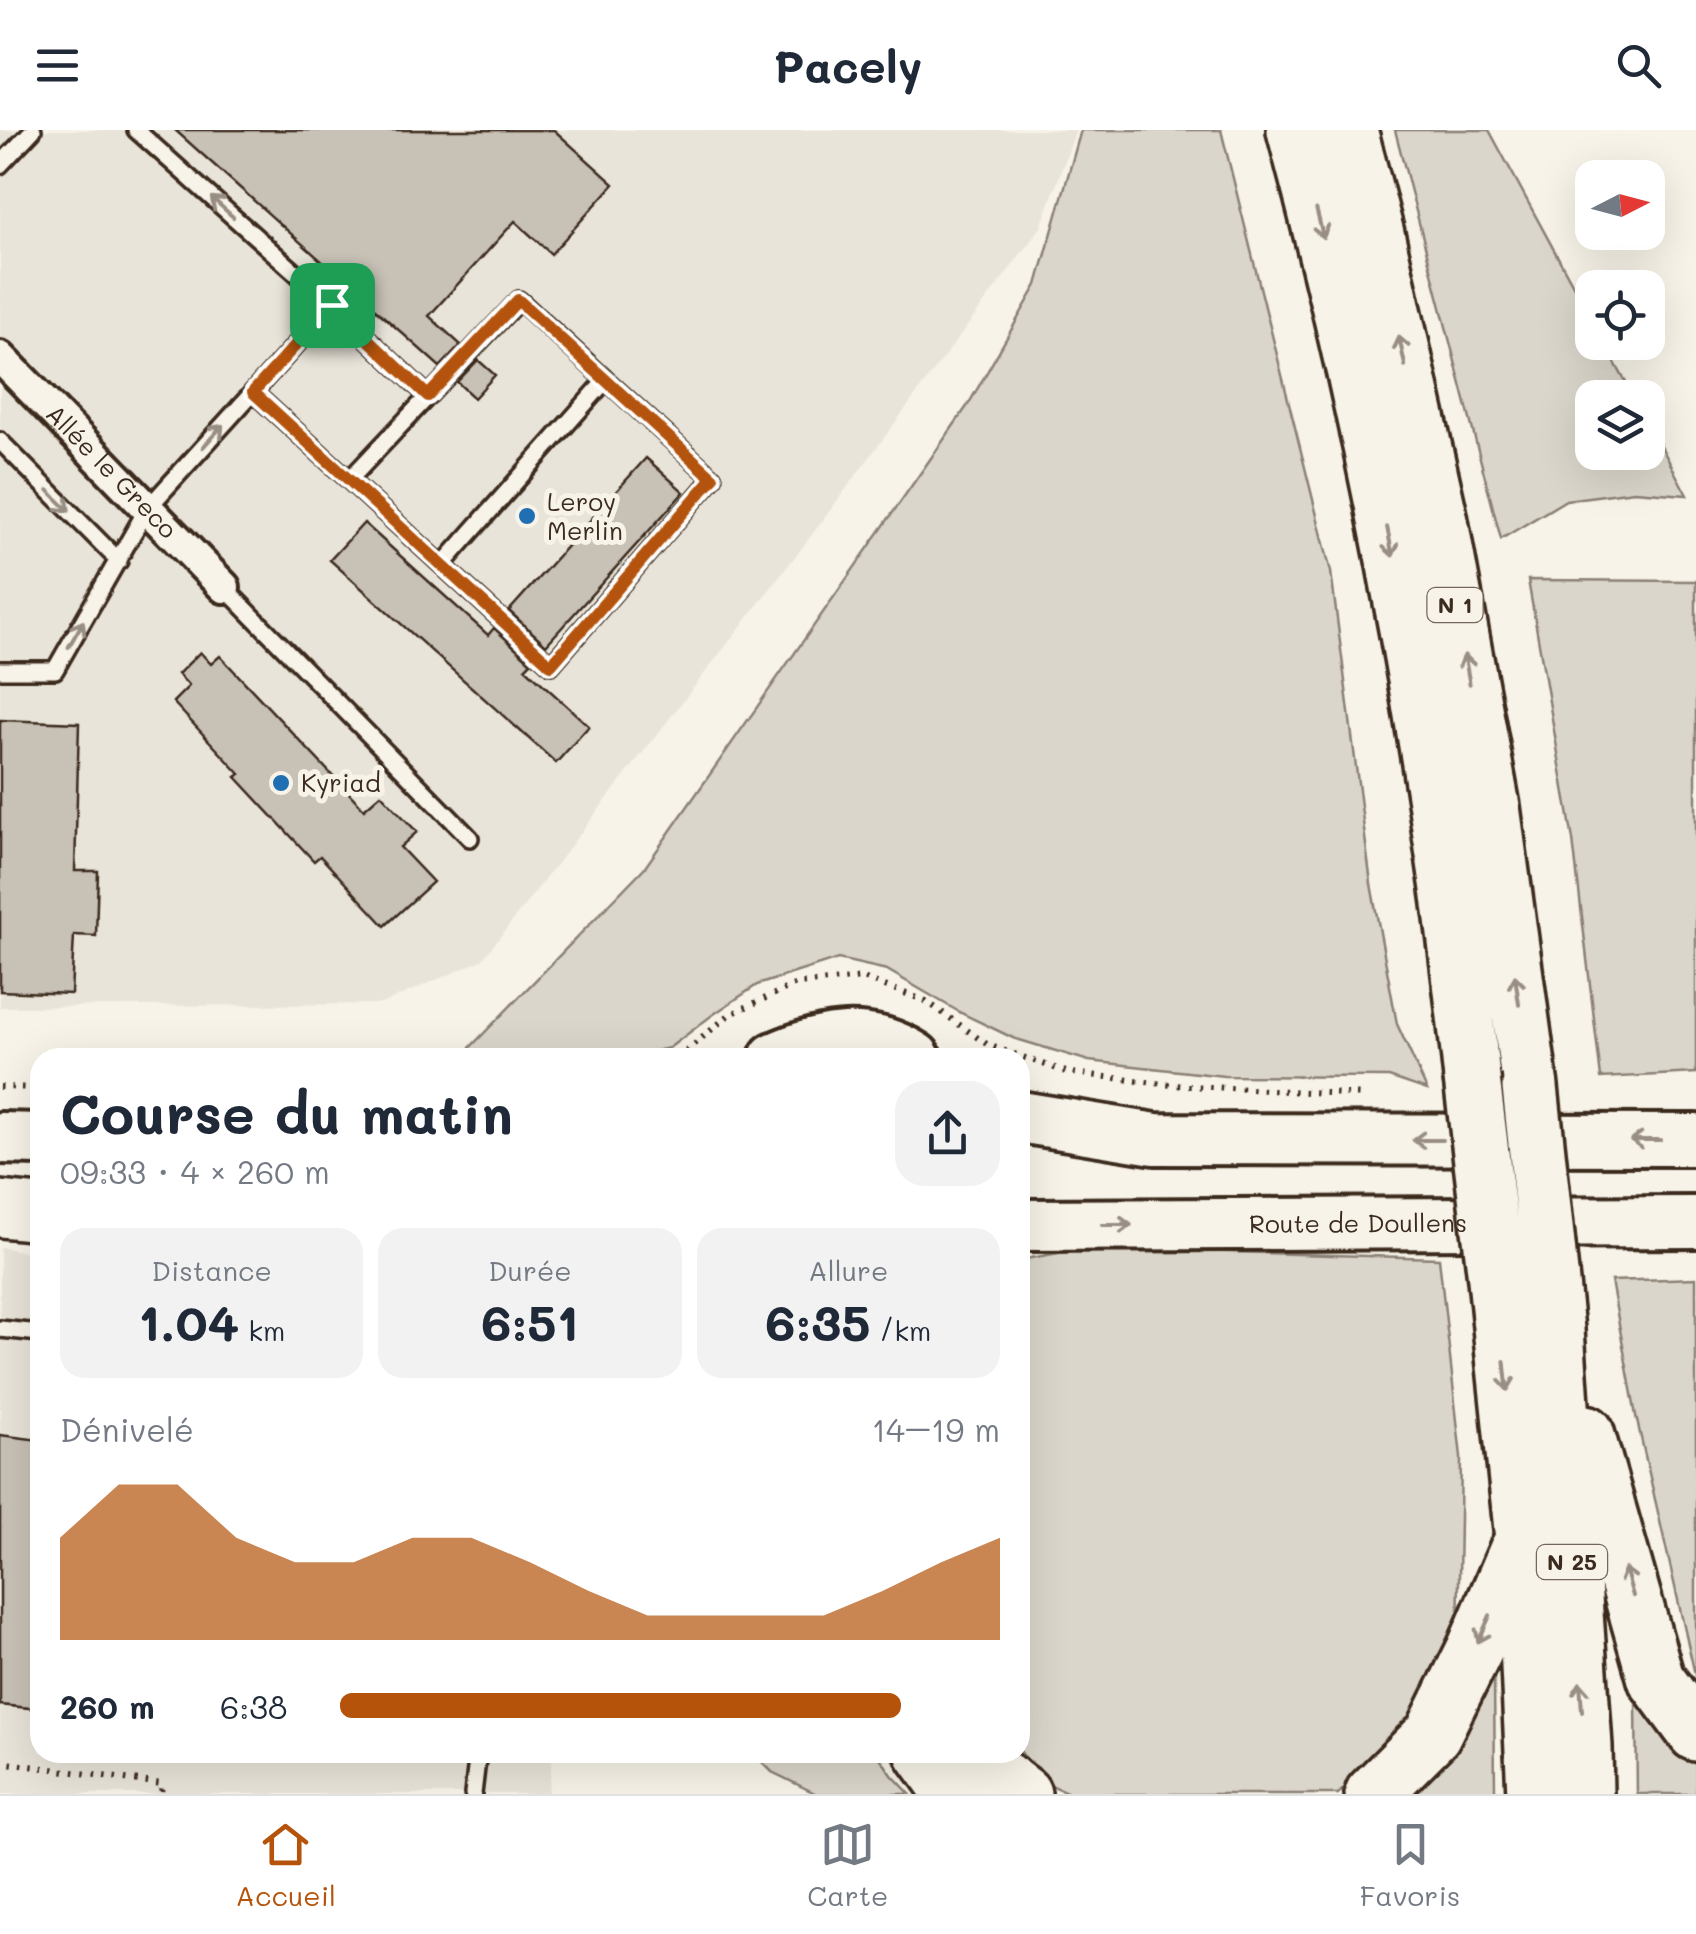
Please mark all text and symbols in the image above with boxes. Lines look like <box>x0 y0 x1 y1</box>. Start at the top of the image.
text: Pacely <box>774 36 922 94</box>
icon: menu <box>30 38 85 93</box>
icon: search <box>1611 38 1666 93</box>
north arrow <box>1575 160 1665 250</box>
map controls <box>1575 160 1665 470</box>
one-way arrow <box>210 195 235 218</box>
one-way arrow <box>1312 208 1331 239</box>
pin <box>290 263 375 348</box>
button: locate <box>1575 270 1665 360</box>
icon: arrive <box>305 278 360 333</box>
one-way arrow <box>1392 335 1410 367</box>
button: layers <box>1575 380 1665 470</box>
street label: Allée le Greco <box>40 397 185 545</box>
one-way arrow <box>201 424 224 449</box>
place label: Leroy Merlin <box>547 485 623 546</box>
one-way arrow <box>47 489 71 513</box>
marker: Leroy Merlin <box>516 505 538 527</box>
one-way arrow <box>1381 525 1400 557</box>
road number: N 1 <box>1428 588 1482 622</box>
one-way arrow <box>67 619 87 649</box>
one-way arrow <box>1457 653 1476 686</box>
place label: Kyriad <box>301 766 381 799</box>
marker: Kyriad <box>270 772 292 794</box>
one-way arrow <box>1507 974 1525 1007</box>
text: Course du matin <box>60 1076 513 1148</box>
button: share <box>895 1081 1000 1186</box>
one-way arrow <box>1411 1130 1444 1150</box>
one-way arrow <box>1630 1130 1662 1150</box>
text: 09:33 · 4 × 260 m <box>60 1150 330 1192</box>
street label: Route de Doullens <box>1249 1206 1467 1239</box>
one-way arrow <box>1101 1215 1133 1234</box>
text: Distance <box>151 1252 272 1288</box>
text: Durée <box>488 1252 572 1288</box>
text: Allure <box>808 1252 888 1288</box>
text: 1.04 <box>138 1288 239 1354</box>
text: 6:51 <box>481 1288 579 1354</box>
text: 6:35 <box>765 1288 871 1354</box>
text: km <box>239 1312 285 1348</box>
text: /km <box>871 1312 931 1348</box>
one-way arrow <box>1497 1360 1516 1392</box>
text: Dénivelé <box>60 1408 194 1450</box>
text: 14–19 m <box>872 1408 1000 1450</box>
road number: N 25 <box>1537 1545 1607 1579</box>
one-way arrow <box>1619 1567 1637 1598</box>
one-way arrow <box>1474 1613 1492 1643</box>
one-way arrow <box>1571 1681 1590 1713</box>
text: 260 m <box>60 1685 155 1727</box>
text: 6:38 <box>220 1685 287 1727</box>
tab: Accueil <box>236 1817 336 1913</box>
tab: Carte <box>807 1817 888 1913</box>
tab: Favoris <box>1360 1817 1460 1913</box>

